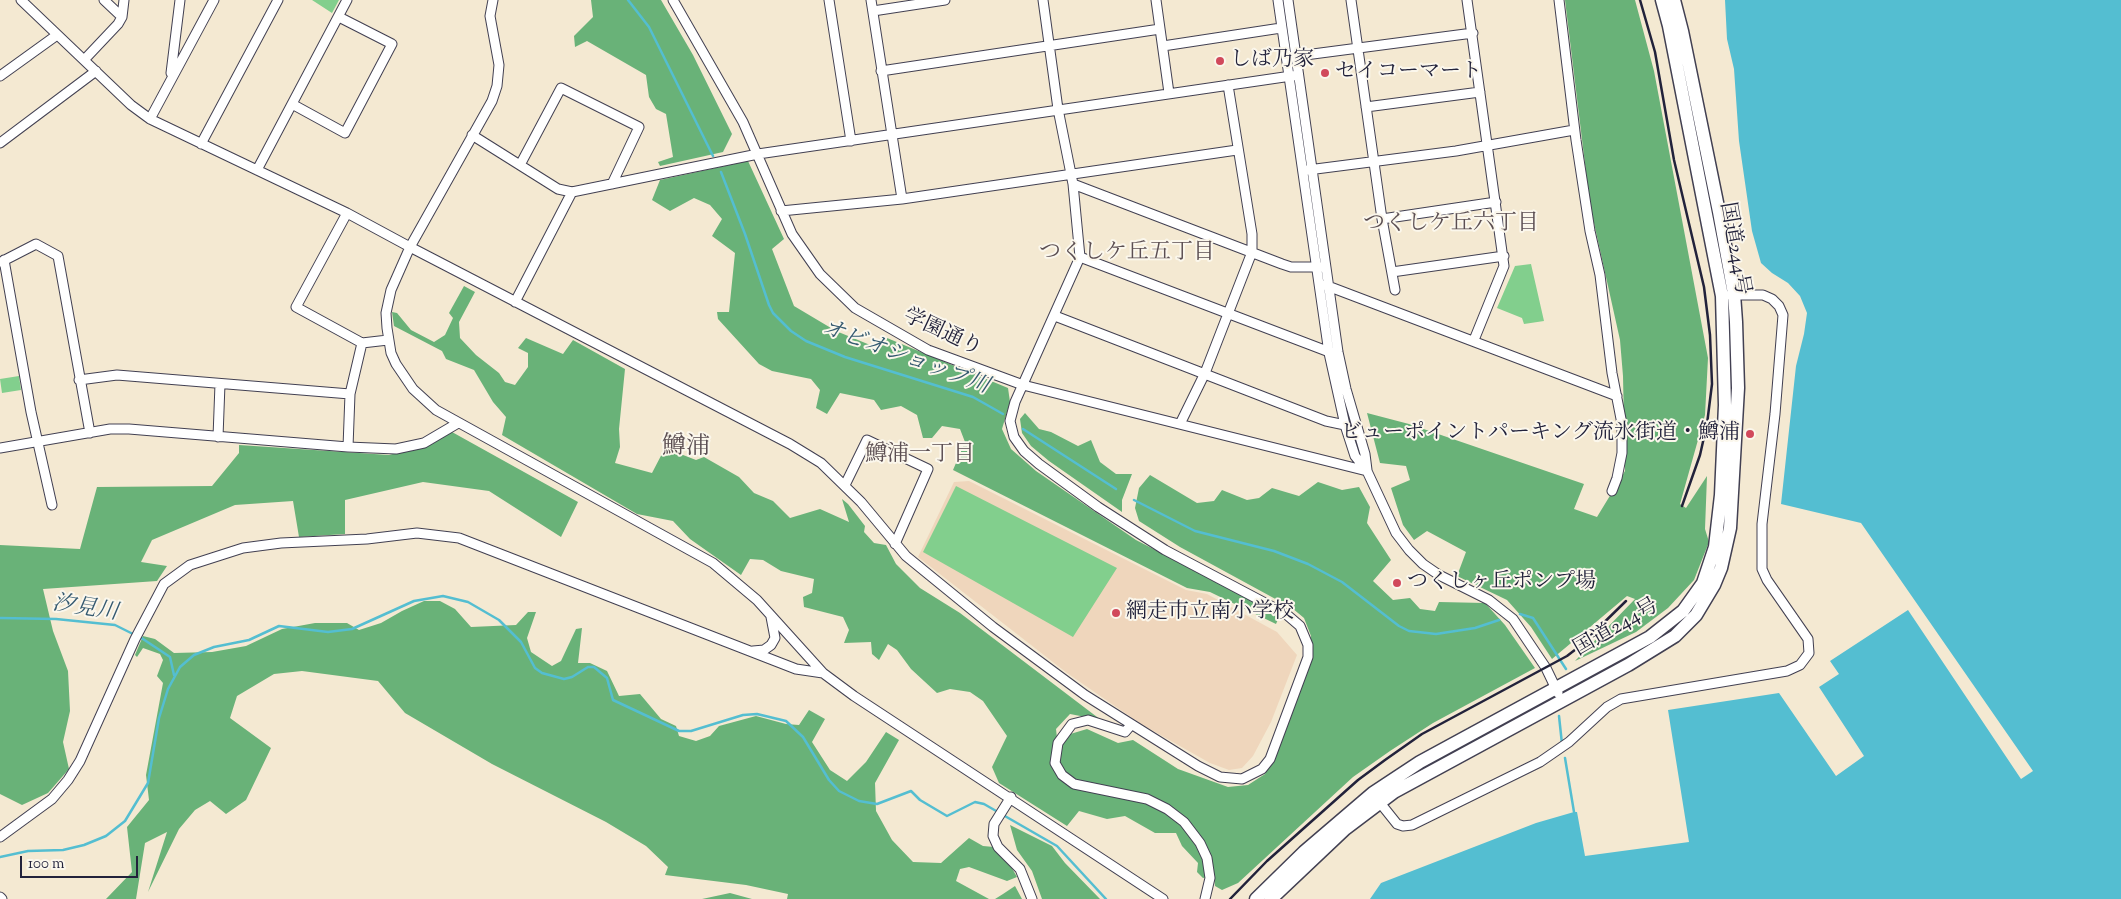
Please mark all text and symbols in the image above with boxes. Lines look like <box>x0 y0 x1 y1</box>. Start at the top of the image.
place label: しば乃家 <box>1230 48 1314 74</box>
marker: しば乃家 <box>1214 55 1226 67</box>
place label: セイコーマート <box>1335 60 1482 86</box>
marker: セイコーマート <box>1319 67 1331 79</box>
street label: 国道244号 <box>1712 201 1754 297</box>
district label: つくしケ丘六丁目 <box>1363 212 1539 238</box>
district label: つくしケ丘五丁目 <box>1039 241 1215 267</box>
street label: 学園通り <box>899 305 985 363</box>
water label: オビオショップ川 <box>818 316 992 402</box>
place label: ビューポイントパーキング流氷街道・鱒浦 <box>1341 421 1740 447</box>
marker: ビューポイントパーキング流氷街道・鱒浦 <box>1744 428 1756 440</box>
district label: 鱒浦 <box>662 435 710 463</box>
district label: 鱒浦一丁目 <box>865 443 975 469</box>
place label: つくしヶ丘ポンプ場 <box>1407 570 1596 596</box>
marker: つくしヶ丘ポンプ場 <box>1391 577 1403 589</box>
water label: 汐見川 <box>50 592 120 628</box>
street label: 国道244号 <box>1570 595 1664 663</box>
place label: 網走市立南小学校 <box>1126 600 1294 626</box>
marker: 網走市立南小学校 <box>1110 607 1122 619</box>
scale bar <box>22 846 140 878</box>
text: 100 m <box>28 854 64 875</box>

